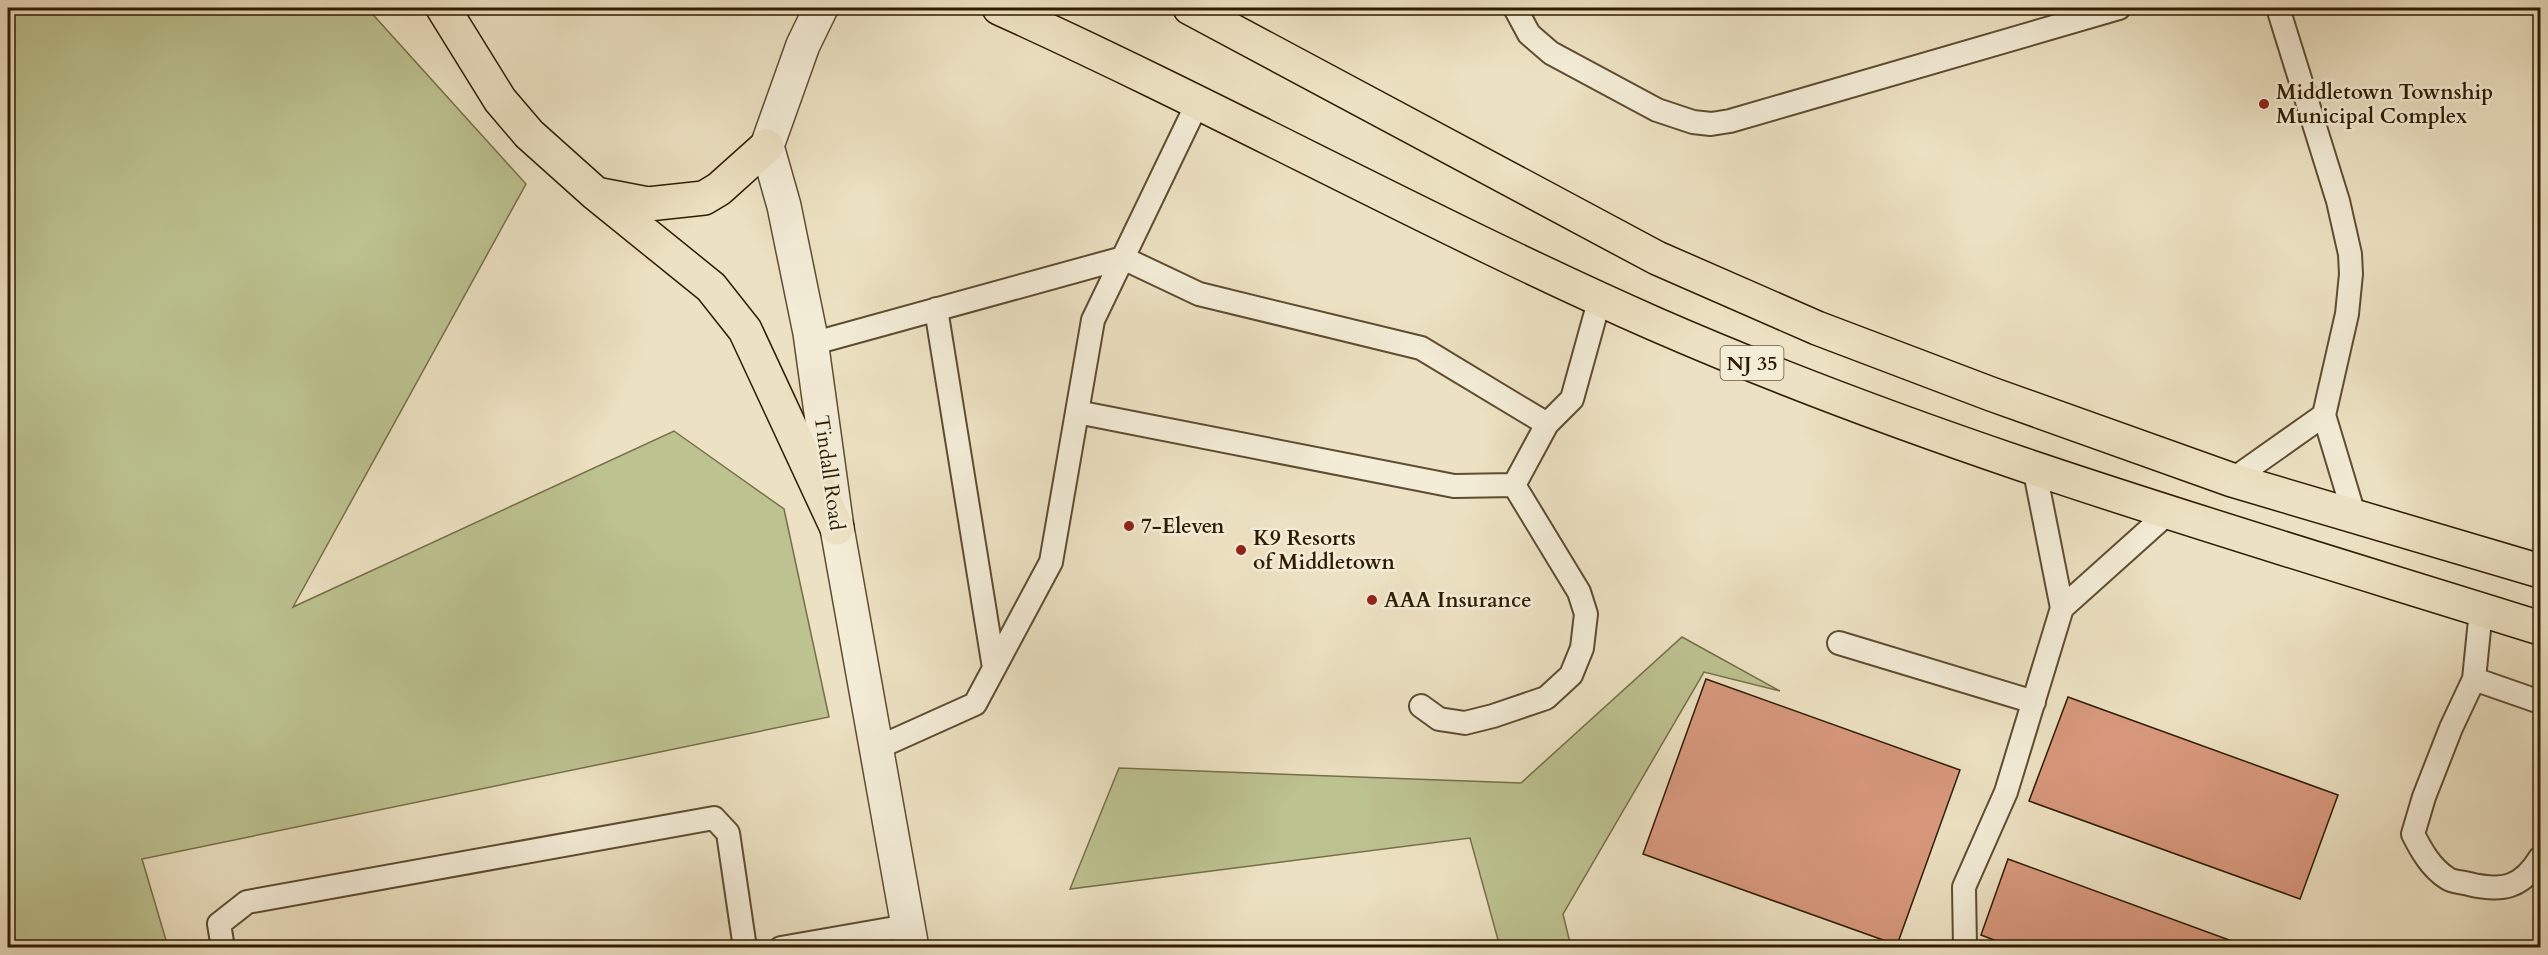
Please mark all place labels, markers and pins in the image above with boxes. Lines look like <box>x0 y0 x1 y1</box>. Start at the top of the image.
place label: Middletown Township Municipal Complex <box>2276 78 2493 131</box>
marker: Middletown Township Municipal Complex <box>2257 97 2271 111</box>
place label: 7-Eleven <box>1141 512 1225 541</box>
marker: 7-Eleven <box>1122 519 1136 533</box>
place label: K9 Resorts of Middletown <box>1253 524 1396 577</box>
marker: K9 Resorts of Middletown <box>1234 543 1248 557</box>
place label: AAA Insurance <box>1384 586 1532 615</box>
marker: AAA Insurance <box>1365 593 1379 607</box>

